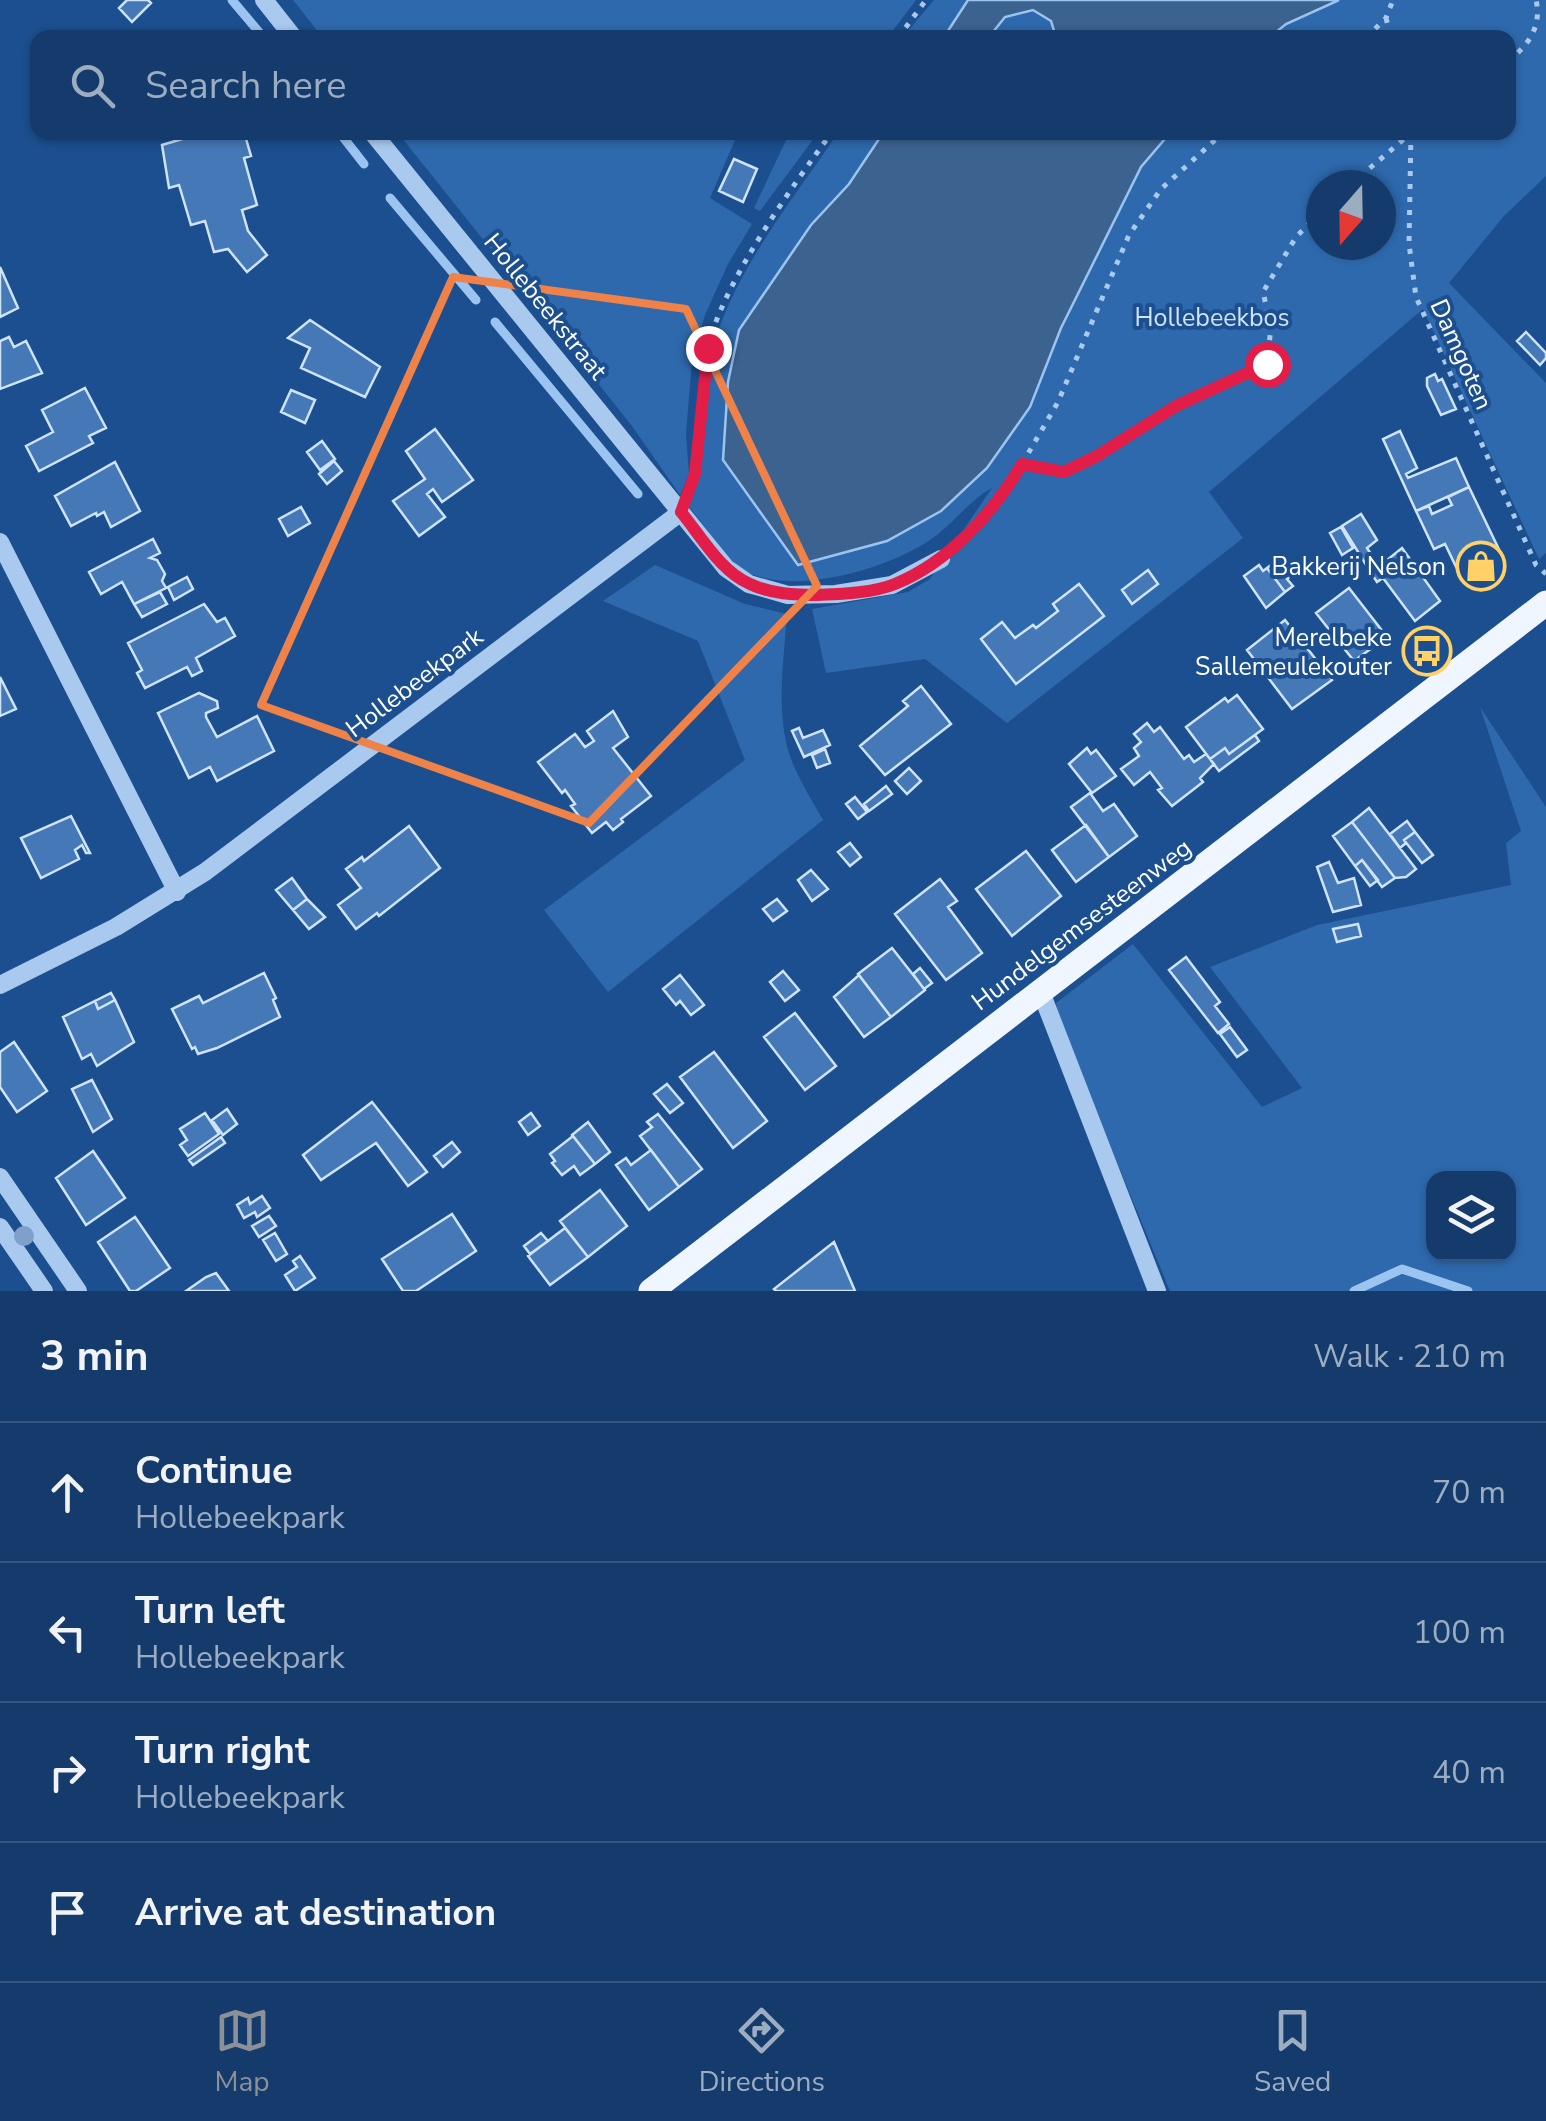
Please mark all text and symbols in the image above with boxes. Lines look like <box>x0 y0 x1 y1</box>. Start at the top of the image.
search box <box>30 30 1516 140</box>
icon: search <box>65 58 120 113</box>
text: Search here <box>145 60 346 111</box>
north arrow <box>1306 170 1396 260</box>
street label: Hollebeekstraat <box>476 226 615 387</box>
street label: Damgoten <box>1422 294 1501 415</box>
park label: Hollebeekbos <box>1134 301 1290 335</box>
route end <box>686 326 732 372</box>
route start <box>1245 342 1291 388</box>
shop icon: Bakkerij Nelson <box>1455 540 1507 592</box>
place label: Bakkerij Nelson <box>1272 550 1446 584</box>
street label: Hollebeekpark <box>339 620 491 746</box>
place label: Merelbeke Sallemeulekouter <box>1195 621 1392 684</box>
bus stop icon: Merelbeke Sallemeulekouter <box>1401 625 1453 677</box>
street label: Hundelgemsesteenweg <box>965 831 1198 1019</box>
map controls <box>1426 1171 1516 1261</box>
button: layers <box>1426 1171 1516 1261</box>
text: 3 min <box>40 1328 149 1385</box>
text: Walk · 210 m <box>1313 1335 1506 1378</box>
text: Continue <box>135 1445 293 1496</box>
icon: ahead <box>40 1465 95 1520</box>
text: 70 m <box>1432 1471 1506 1514</box>
text: Hollebeekpark <box>135 1496 345 1539</box>
text: Turn left <box>135 1585 285 1636</box>
icon: left <box>40 1605 95 1660</box>
text: 100 m <box>1413 1611 1506 1654</box>
text: Hollebeekpark <box>135 1636 345 1679</box>
text: Turn right <box>135 1725 310 1776</box>
icon: right <box>40 1745 95 1800</box>
text: 40 m <box>1432 1751 1506 1794</box>
text: Hollebeekpark <box>135 1776 345 1819</box>
icon: arrive <box>40 1885 95 1940</box>
text: Arrive at destination <box>135 1887 496 1938</box>
tab: Map <box>215 2003 270 2101</box>
tab: Directions <box>699 2003 825 2101</box>
tab: Saved <box>1254 2003 1331 2101</box>

